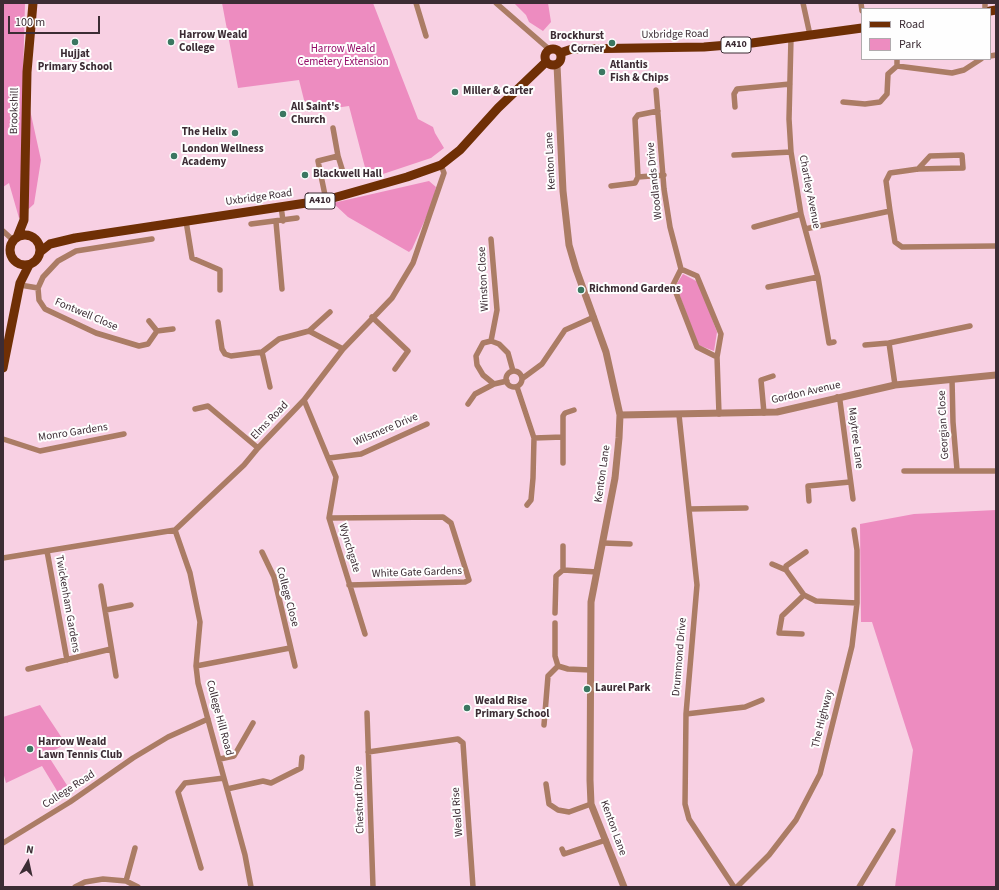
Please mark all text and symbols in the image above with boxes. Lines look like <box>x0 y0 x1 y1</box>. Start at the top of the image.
scale bar <box>10 8 102 34</box>
legend <box>861 8 991 60</box>
text: 100 m <box>15 14 45 31</box>
text: Road <box>899 16 925 33</box>
street label: Uxbridge Road <box>641 28 709 42</box>
place label: Harrow Weald College <box>179 29 247 55</box>
place label: Brockhurst Corner <box>550 30 604 56</box>
text: Park <box>899 36 921 53</box>
marker: Hujjat Primary School <box>70 37 80 47</box>
marker: Harrow Weald College <box>166 37 176 47</box>
road number: A410 <box>721 37 751 53</box>
marker: Brockhurst Corner <box>607 38 617 48</box>
park label: Harrow Weald Cemetery Extension <box>297 43 389 69</box>
place label: Hujjat Primary School <box>38 48 112 74</box>
place label: Atlantis Fish & Chips <box>610 59 669 85</box>
marker: Atlantis Fish & Chips <box>597 67 607 77</box>
place label: Miller & Carter <box>463 85 533 99</box>
marker: Miller & Carter <box>450 87 460 97</box>
street label: Brookshill <box>8 88 22 134</box>
place label: All Saint's Church <box>291 101 339 127</box>
marker: All Saint's Church <box>278 109 288 119</box>
place label: The Helix <box>182 126 227 140</box>
marker: The Helix <box>230 128 240 138</box>
street label: Kenton Lane <box>543 132 559 190</box>
street label: Woodlands Drive <box>644 142 666 220</box>
place label: London Wellness Academy <box>182 143 264 169</box>
marker: London Wellness Academy <box>169 151 179 161</box>
street label: Chartley Avenue <box>795 154 823 230</box>
place label: Blackwell Hall <box>313 168 382 182</box>
marker: Blackwell Hall <box>300 170 310 180</box>
street label: Uxbridge Road <box>225 187 293 209</box>
road number: A410 <box>305 193 335 209</box>
street label: Winston Close <box>476 246 492 312</box>
place label: Richmond Gardens <box>589 283 681 297</box>
marker: Richmond Gardens <box>576 285 586 295</box>
street label: Fontwell Close <box>52 296 120 334</box>
street label: Gordon Avenue <box>770 379 842 407</box>
street label: Georgian Close <box>936 390 952 460</box>
street label: Elms Road <box>249 399 291 443</box>
street label: Maytree Lane <box>845 407 865 469</box>
street label: Wilsmere Drive <box>352 411 420 449</box>
street label: Monro Gardens <box>37 421 109 445</box>
street label: Kenton Lane <box>592 444 614 504</box>
street label: Wynchgate <box>335 522 363 574</box>
street label: Twickenham Gardens <box>52 554 82 654</box>
street label: White Gate Gardens <box>372 565 462 581</box>
street label: College Close <box>273 566 301 628</box>
street label: Drummond Drive <box>670 617 690 697</box>
street label: College Hill Road <box>203 679 235 757</box>
place label: Laurel Park <box>595 682 650 696</box>
marker: Laurel Park <box>582 684 592 694</box>
street label: The Highway <box>809 689 837 749</box>
place label: Weald Rise Primary School <box>475 695 549 721</box>
marker: Weald Rise Primary School <box>462 703 472 713</box>
place label: Harrow Weald Lawn Tennis Club <box>38 736 122 762</box>
marker: Harrow Weald Lawn Tennis Club <box>25 744 35 754</box>
street label: Chestnut Drive <box>352 766 368 834</box>
street label: College Road <box>40 768 98 812</box>
street label: Weald Rise <box>450 787 466 837</box>
street label: Kenton Lane <box>597 799 629 857</box>
north arrow <box>8 842 48 882</box>
text: N <box>25 842 35 858</box>

